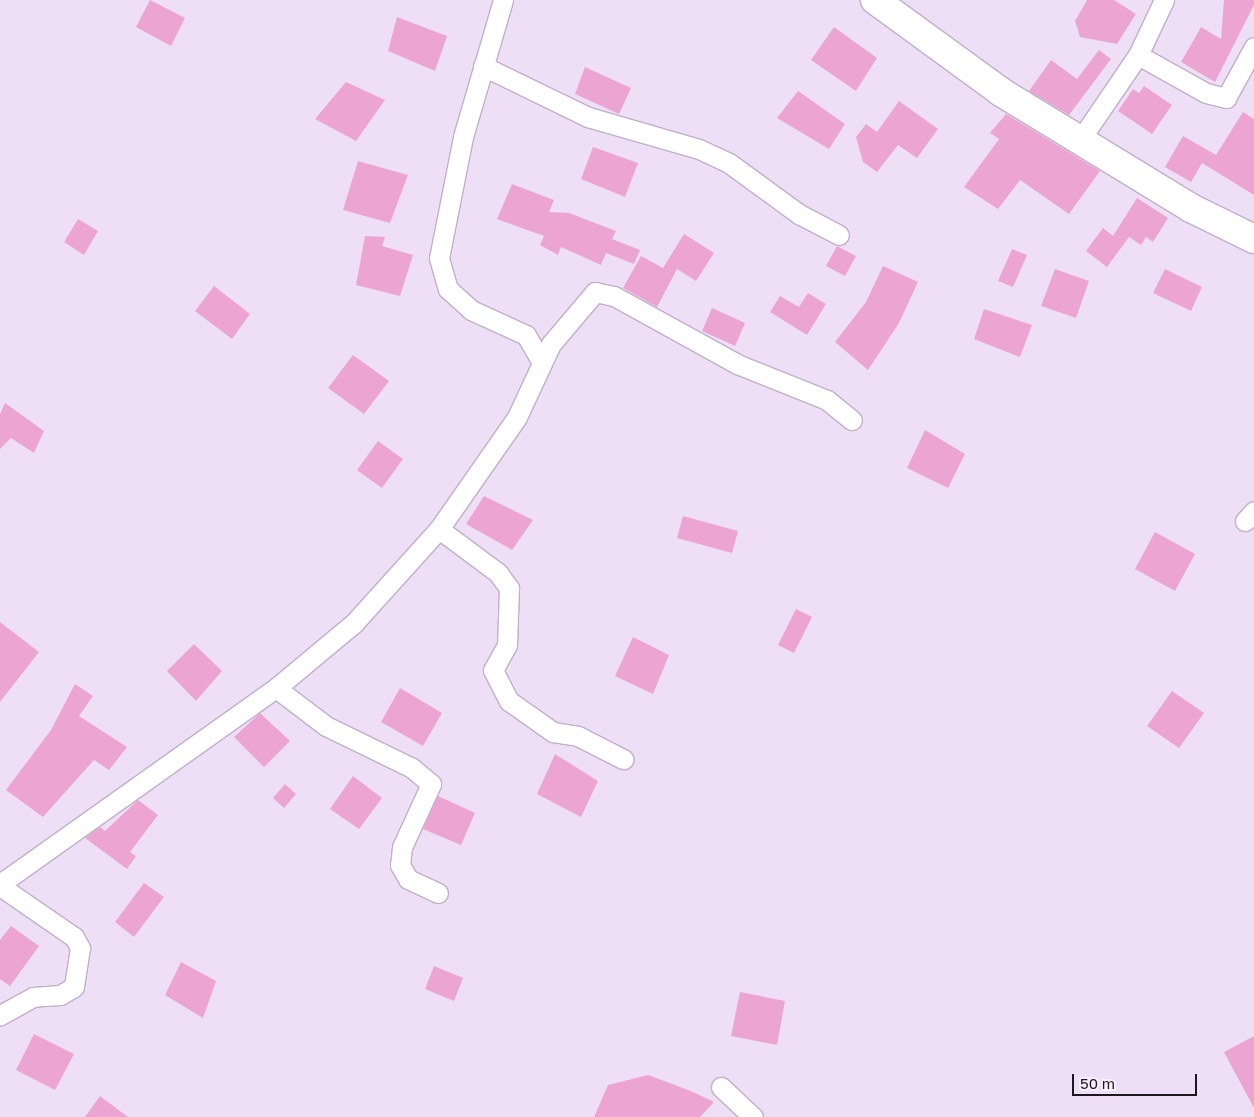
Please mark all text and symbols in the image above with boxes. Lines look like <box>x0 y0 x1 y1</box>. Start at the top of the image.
scale bar <box>1074 1064 1199 1096</box>
text: 50 m <box>1080 1074 1115 1092</box>

